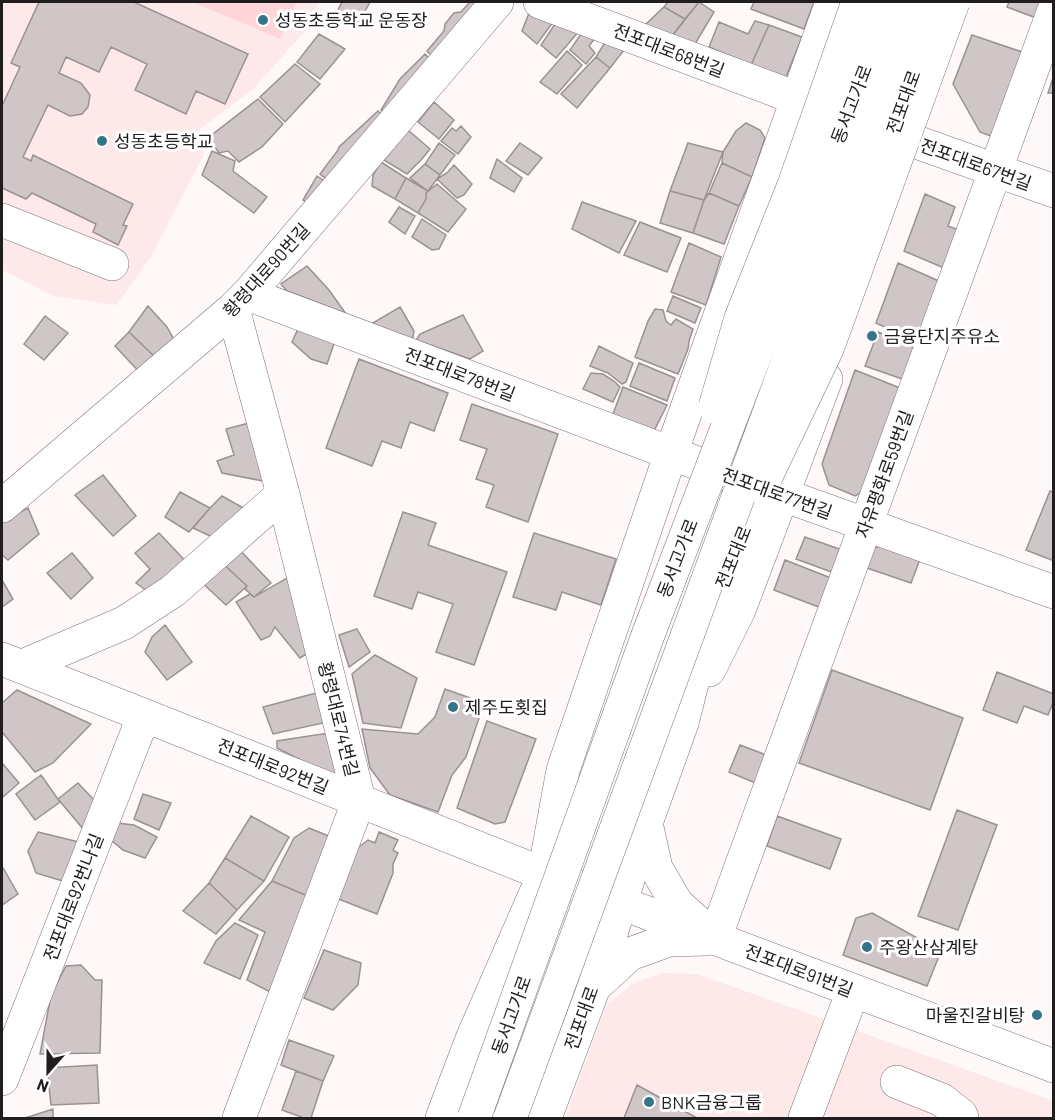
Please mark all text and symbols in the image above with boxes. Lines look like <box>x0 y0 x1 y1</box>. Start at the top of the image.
place label: 성동초등학교 운동장 <box>275 9 428 31</box>
marker: 성동초등학교 운동장 <box>256 13 270 27</box>
street label: 전포대로68번길 <box>610 19 728 81</box>
street label: 동서고가로 <box>826 61 876 147</box>
street label: 전포대로 <box>881 67 925 137</box>
place label: 성동초등학교 <box>114 130 213 152</box>
marker: 성동초등학교 <box>95 134 109 148</box>
street label: 전포대로67번길 <box>917 134 1035 194</box>
street label: 황령대로90번길 <box>218 218 314 322</box>
place label: 금융단지주유소 <box>884 325 1000 347</box>
marker: 금융단지주유소 <box>865 329 879 343</box>
street label: 전포대로78번길 <box>401 343 519 405</box>
street label: 자유평화로59번길 <box>851 407 917 541</box>
street label: 전포대로77번길 <box>719 463 835 523</box>
street label: 동서고가로 <box>652 515 702 601</box>
street label: 전포대로 <box>710 522 756 592</box>
street label: 황령대로74번길 <box>314 659 364 779</box>
place label: 제주도횟집 <box>465 696 548 718</box>
marker: 제주도횟집 <box>446 700 460 714</box>
street label: 전포대로92번길 <box>214 734 332 798</box>
street label: 전포대로92번나길 <box>39 830 107 964</box>
place label: 주왕산삼계탕 <box>879 936 978 958</box>
street label: 전포대로91번길 <box>742 939 856 1001</box>
marker: 주왕산삼계탕 <box>860 940 874 954</box>
street label: 동서고가로 <box>487 972 535 1058</box>
street label: 전포대로 <box>559 983 603 1053</box>
place label: 마울진갈비탕 <box>926 1004 1025 1026</box>
marker: 마울진갈비탕 <box>1030 1008 1044 1022</box>
north arrow <box>18 1042 78 1102</box>
text: N <box>34 1076 51 1097</box>
place label: BNK금융그룹 <box>661 1091 762 1113</box>
marker: BNK금융그룹 <box>642 1095 656 1109</box>

